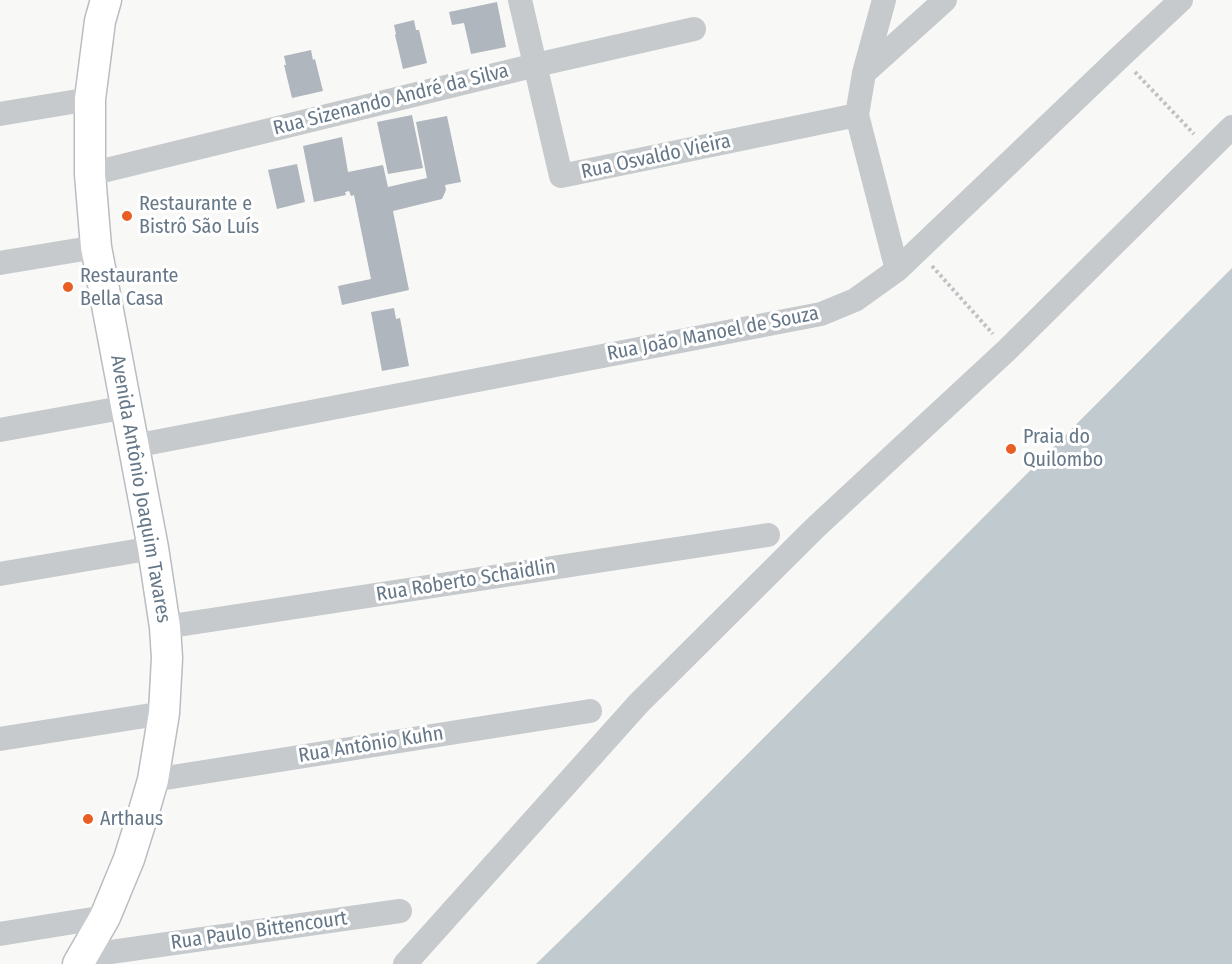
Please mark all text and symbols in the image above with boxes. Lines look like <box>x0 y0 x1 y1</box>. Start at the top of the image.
street label: Rua Sizenando André da Silva <box>271 59 511 141</box>
street label: Rua Osvaldo Vieira <box>579 129 733 185</box>
place label: Restaurante e Bistrô São Luís <box>139 192 259 239</box>
marker: Restaurante e Bistrô São Luís <box>120 209 134 223</box>
place label: Restaurante Bella Casa <box>80 264 178 311</box>
marker: Restaurante Bella Casa <box>61 280 75 294</box>
street label: Rua João Manoel de Souza <box>605 302 821 366</box>
street label: Avenida Antônio Joaquim Tavares <box>105 353 175 625</box>
place label: Praia do Quilombo <box>1023 425 1103 472</box>
marker: Praia do Quilombo <box>1004 442 1018 456</box>
street label: Rua Roberto Schaidlin <box>375 555 557 607</box>
street label: Rua Antônio Kuhn <box>297 722 445 768</box>
place label: Arthaus <box>100 807 163 831</box>
marker: Arthaus <box>81 812 95 826</box>
street label: Rua Paulo Bittencourt <box>169 907 349 955</box>

